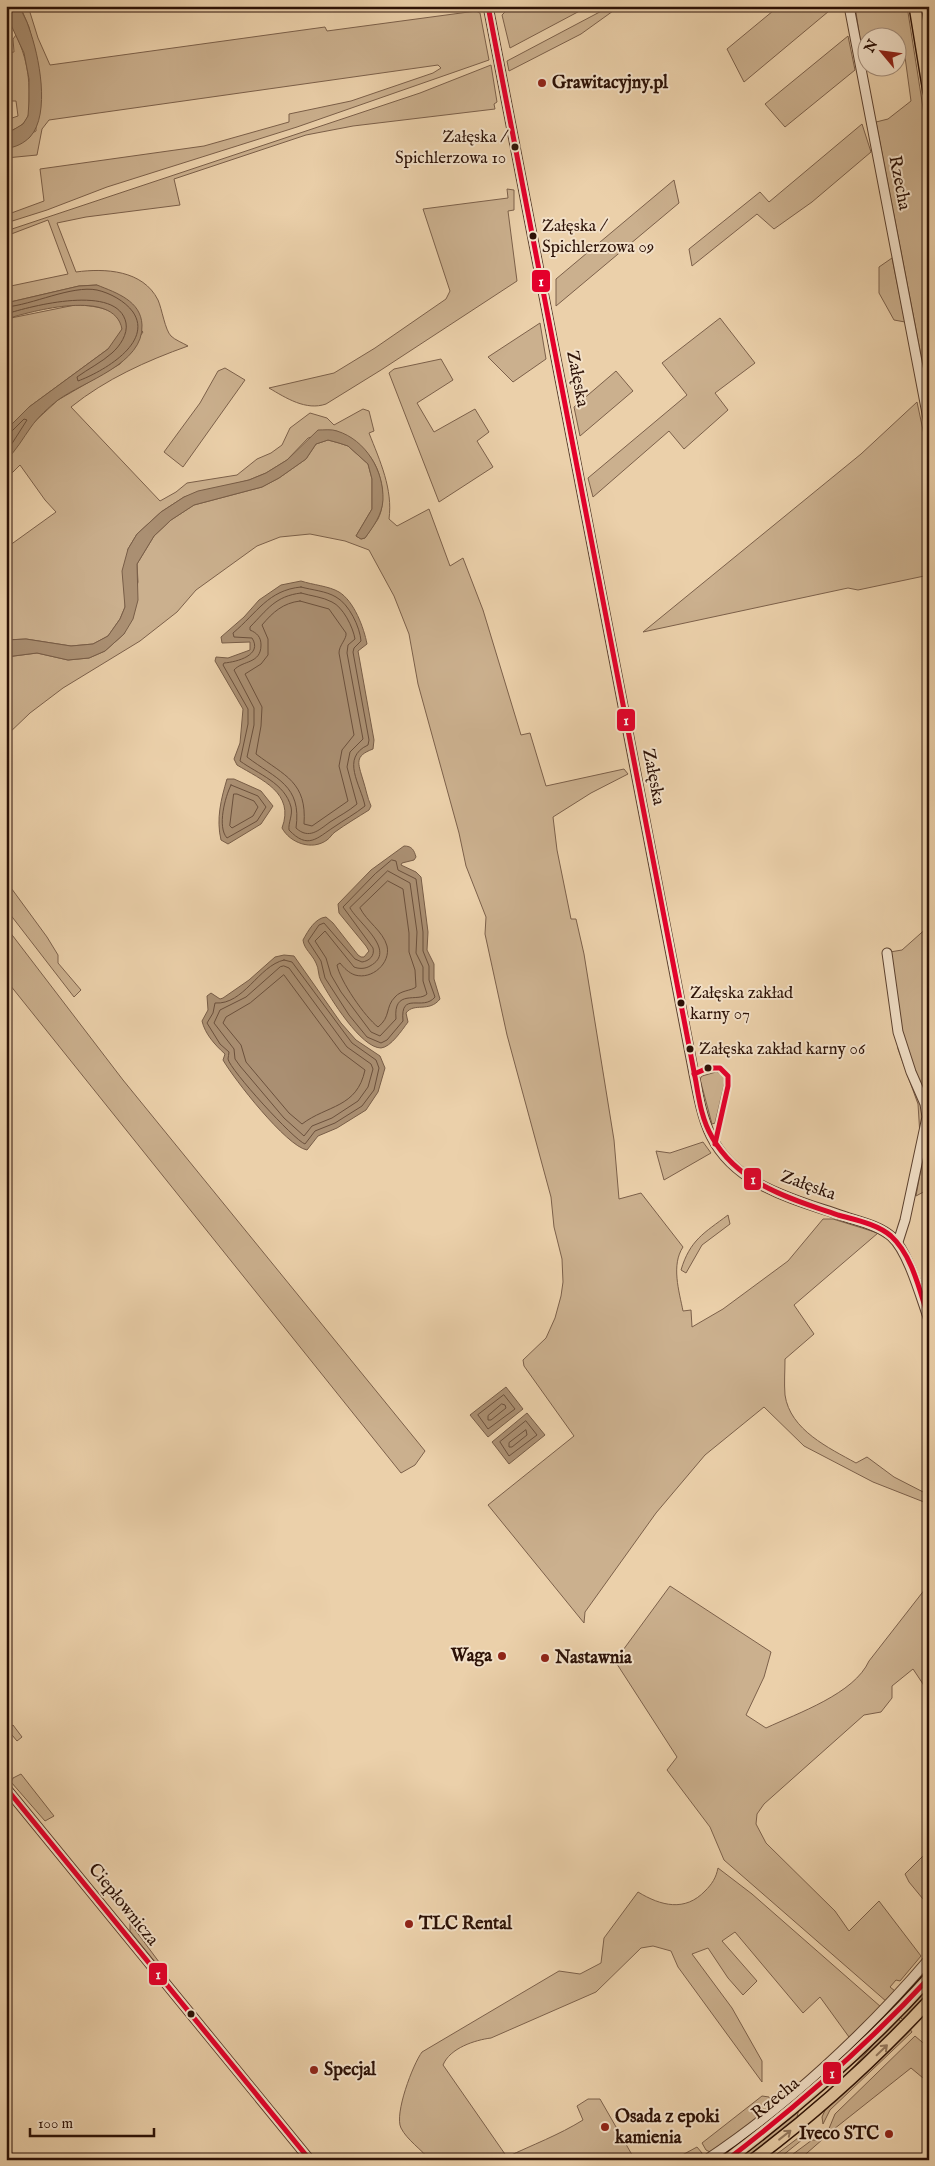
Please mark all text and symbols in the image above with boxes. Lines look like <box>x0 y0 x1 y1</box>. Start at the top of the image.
north arrow <box>858 28 908 78</box>
text: N <box>860 37 882 57</box>
place label: Grawitacyjny.pl <box>552 72 669 95</box>
marker: Grawitacyjny.pl <box>536 77 548 89</box>
place label: Załęska / Spichlerzowa 10 <box>395 127 509 169</box>
marker: Załęska / Spichlerzowa 10 <box>510 142 520 152</box>
street label: Rzecha <box>882 154 916 213</box>
place label: Załęska / Spichlerzowa 09 <box>542 216 654 258</box>
marker: Załęska / Spichlerzowa 09 <box>528 231 538 241</box>
line badge: 1 <box>531 269 551 293</box>
text: 1 <box>538 273 544 291</box>
street label: Załęska <box>560 349 594 410</box>
line badge: 1 <box>616 708 636 732</box>
text: 1 <box>623 712 629 730</box>
street label: Załęska <box>636 747 670 808</box>
place label: Załęska zakład karny 07 <box>690 983 794 1025</box>
marker: Załęska zakład karny 07 <box>676 998 686 1008</box>
place label: Załęska zakład karny 06 <box>699 1039 866 1060</box>
marker: Załęska zakład karny 06 <box>685 1044 695 1054</box>
unlabelled marker <box>703 1063 713 1073</box>
street label: Załęska <box>777 1165 839 1207</box>
line badge: 1 <box>743 1167 762 1191</box>
text: 1 <box>750 1171 756 1189</box>
place label: Waga <box>450 1645 493 1668</box>
place label: Nastawnia <box>554 1647 633 1670</box>
marker: Waga <box>496 1650 508 1662</box>
marker: Nastawnia <box>539 1652 551 1664</box>
street label: Ciepłownicza <box>83 1859 163 1951</box>
place label: TLC Rental <box>418 1913 513 1936</box>
marker: TLC Rental <box>403 1918 415 1930</box>
line badge: 1 <box>148 1962 168 1986</box>
text: 1 <box>155 1966 161 1984</box>
unlabelled marker <box>186 2009 196 2019</box>
one-way arrow <box>875 2044 888 2056</box>
place label: Specjal <box>324 2059 377 2082</box>
line badge: 1 <box>822 2061 842 2085</box>
marker: Specjal <box>308 2064 320 2076</box>
text: 1 <box>829 2065 835 2083</box>
street label: Rzecha <box>747 2073 805 2125</box>
scale bar <box>30 2106 154 2138</box>
place label: Osada z epoki kamienia <box>614 2106 720 2150</box>
text: 100 m <box>38 2114 74 2133</box>
marker: Osada z epoki kamienia <box>599 2121 611 2133</box>
place label: Iveco STC <box>799 2123 879 2146</box>
marker: Iveco STC <box>883 2128 895 2140</box>
one-way arrow <box>778 2130 791 2141</box>

